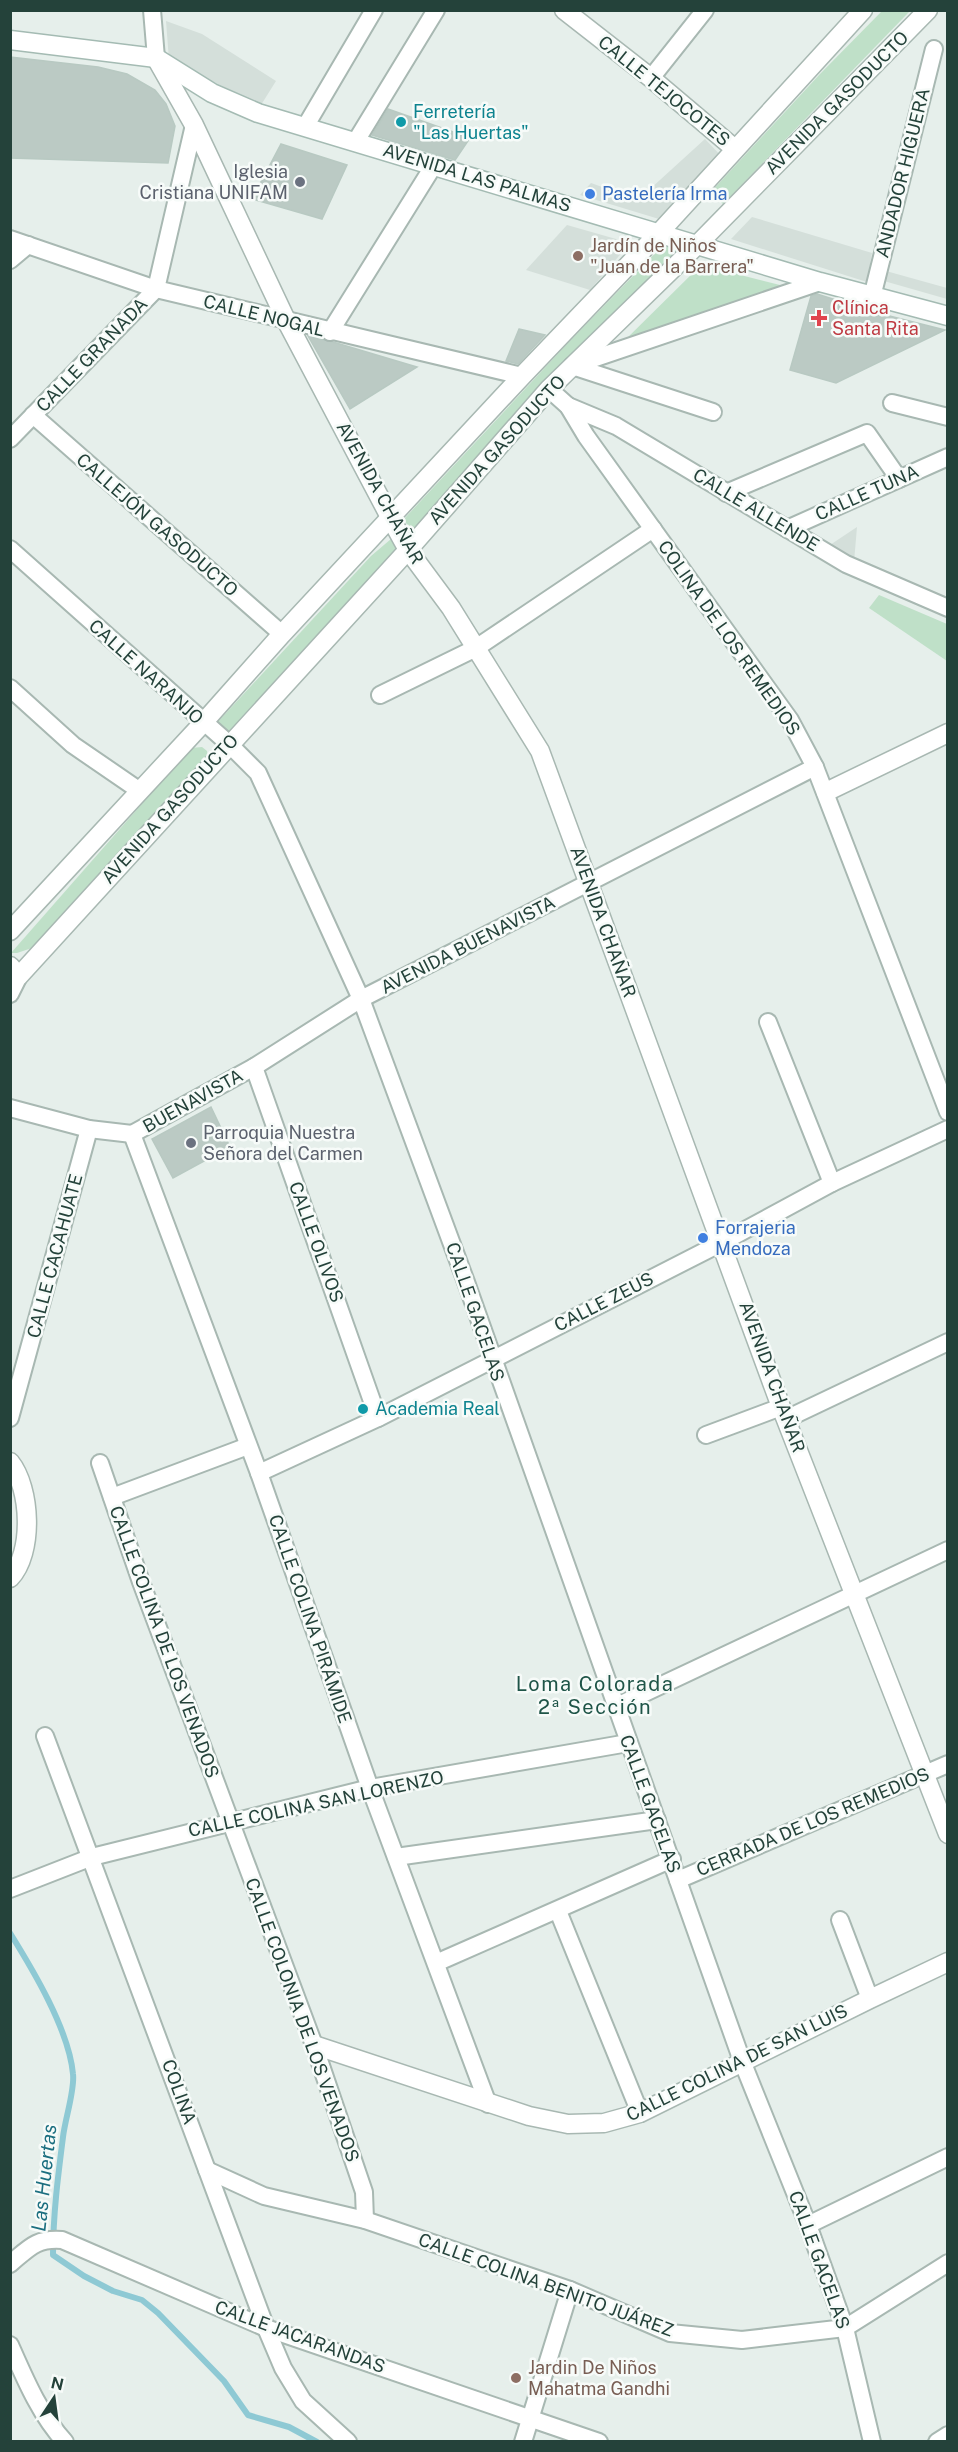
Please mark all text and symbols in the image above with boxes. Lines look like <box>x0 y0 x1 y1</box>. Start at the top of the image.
street label: AVENIDA GASODUCTO <box>761 27 913 179</box>
street label: CALLE TEJOCOTES <box>594 31 734 150</box>
street label: ANDADOR HIGUERA <box>871 86 934 260</box>
place label: Ferretería "Las Huertas" <box>413 101 529 143</box>
marker: Ferretería "Las Huertas" <box>394 115 408 129</box>
street label: AVENIDA LAS PALMAS <box>381 139 574 216</box>
place label: Iglesia Cristiana UNIFAM <box>140 161 288 203</box>
marker: Iglesia Cristiana UNIFAM <box>293 175 307 189</box>
place label: Pastelería Irma <box>602 183 728 204</box>
marker: Pastelería Irma <box>583 187 597 201</box>
place label: Jardín de Niños "Juan de la Barrera" <box>590 235 754 277</box>
marker: Jardín de Niños "Juan de la Barrera" <box>571 249 585 263</box>
street label: CALLE NOGAL <box>201 290 327 341</box>
street label: CALLE GRANADA <box>32 293 152 416</box>
place label: Clínica Santa Rita <box>832 297 919 339</box>
marker: Clínica Santa Rita <box>810 309 828 327</box>
street label: AVENIDA GASODUCTO <box>424 371 569 529</box>
street label: AVENIDA CHAÑAR <box>333 417 429 568</box>
street label: CALLEJÓN GASODUCTO <box>72 448 243 600</box>
street label: CALLE TUNA <box>812 460 922 525</box>
street label: CALLE ALLENDE <box>689 464 823 555</box>
street label: COLINA DE LOS REMEDIOS <box>654 536 805 739</box>
street label: CALLE NARANJO <box>85 615 208 728</box>
street label: AVENIDA GASODUCTO <box>97 730 242 888</box>
street label: AVENIDA CHAÑAR <box>566 843 642 1000</box>
street label: AVENIDA BUENAVISTA <box>377 891 559 998</box>
street label: BUENAVISTA <box>139 1064 247 1137</box>
place label: Parroquia Nuestra Señora del Carmen <box>203 1122 363 1164</box>
marker: Parroquia Nuestra Señora del Carmen <box>184 1136 198 1150</box>
street label: CALLE CACAHUATE <box>22 1171 87 1340</box>
street label: CALLE OLIVOS <box>285 1179 348 1305</box>
place label: Forrajeria Mendoza <box>715 1217 796 1259</box>
marker: Forrajeria Mendoza <box>696 1231 710 1245</box>
street label: CALLE GACELAS <box>442 1240 509 1384</box>
street label: CALLE ZEUS <box>551 1268 657 1336</box>
street label: AVENIDA CHAÑAR <box>735 1298 811 1455</box>
place label: Academia Real <box>375 1398 500 1419</box>
marker: Academia Real <box>356 1402 370 1416</box>
street label: CALLE COLINA DE LOS VENADOS <box>105 1503 224 1781</box>
street label: CALLE COLINA PIRÁMIDE <box>265 1511 357 1726</box>
district label: Loma Colorada 2ª Sección <box>516 1672 674 1719</box>
street label: CALLE GACELAS <box>616 1732 685 1876</box>
street label: CERRADA DE LOS REMEDIOS <box>693 1763 932 1880</box>
street label: CALLE COLINA SAN LORENZO <box>186 1766 446 1841</box>
street label: CALLE COLONIA DE LOS VENADOS <box>241 1875 364 2165</box>
street label: CALLE COLINA DE SAN LUIS <box>623 2000 851 2125</box>
street label: COLINA <box>158 2057 201 2127</box>
water label: Las Huertas <box>26 2123 62 2233</box>
street label: CALLE GACELAS <box>785 2188 854 2332</box>
street label: CALLE COLINA BENITO JUÁREZ <box>416 2228 677 2341</box>
street label: CALLE JACARANDAS <box>212 2296 388 2377</box>
place label: Jardin De Niños Mahatma Gandhi <box>528 2357 670 2399</box>
north arrow <box>24 2368 84 2428</box>
marker: Jardin De Niños Mahatma Gandhi <box>509 2371 523 2385</box>
text: N <box>49 2373 65 2395</box>

